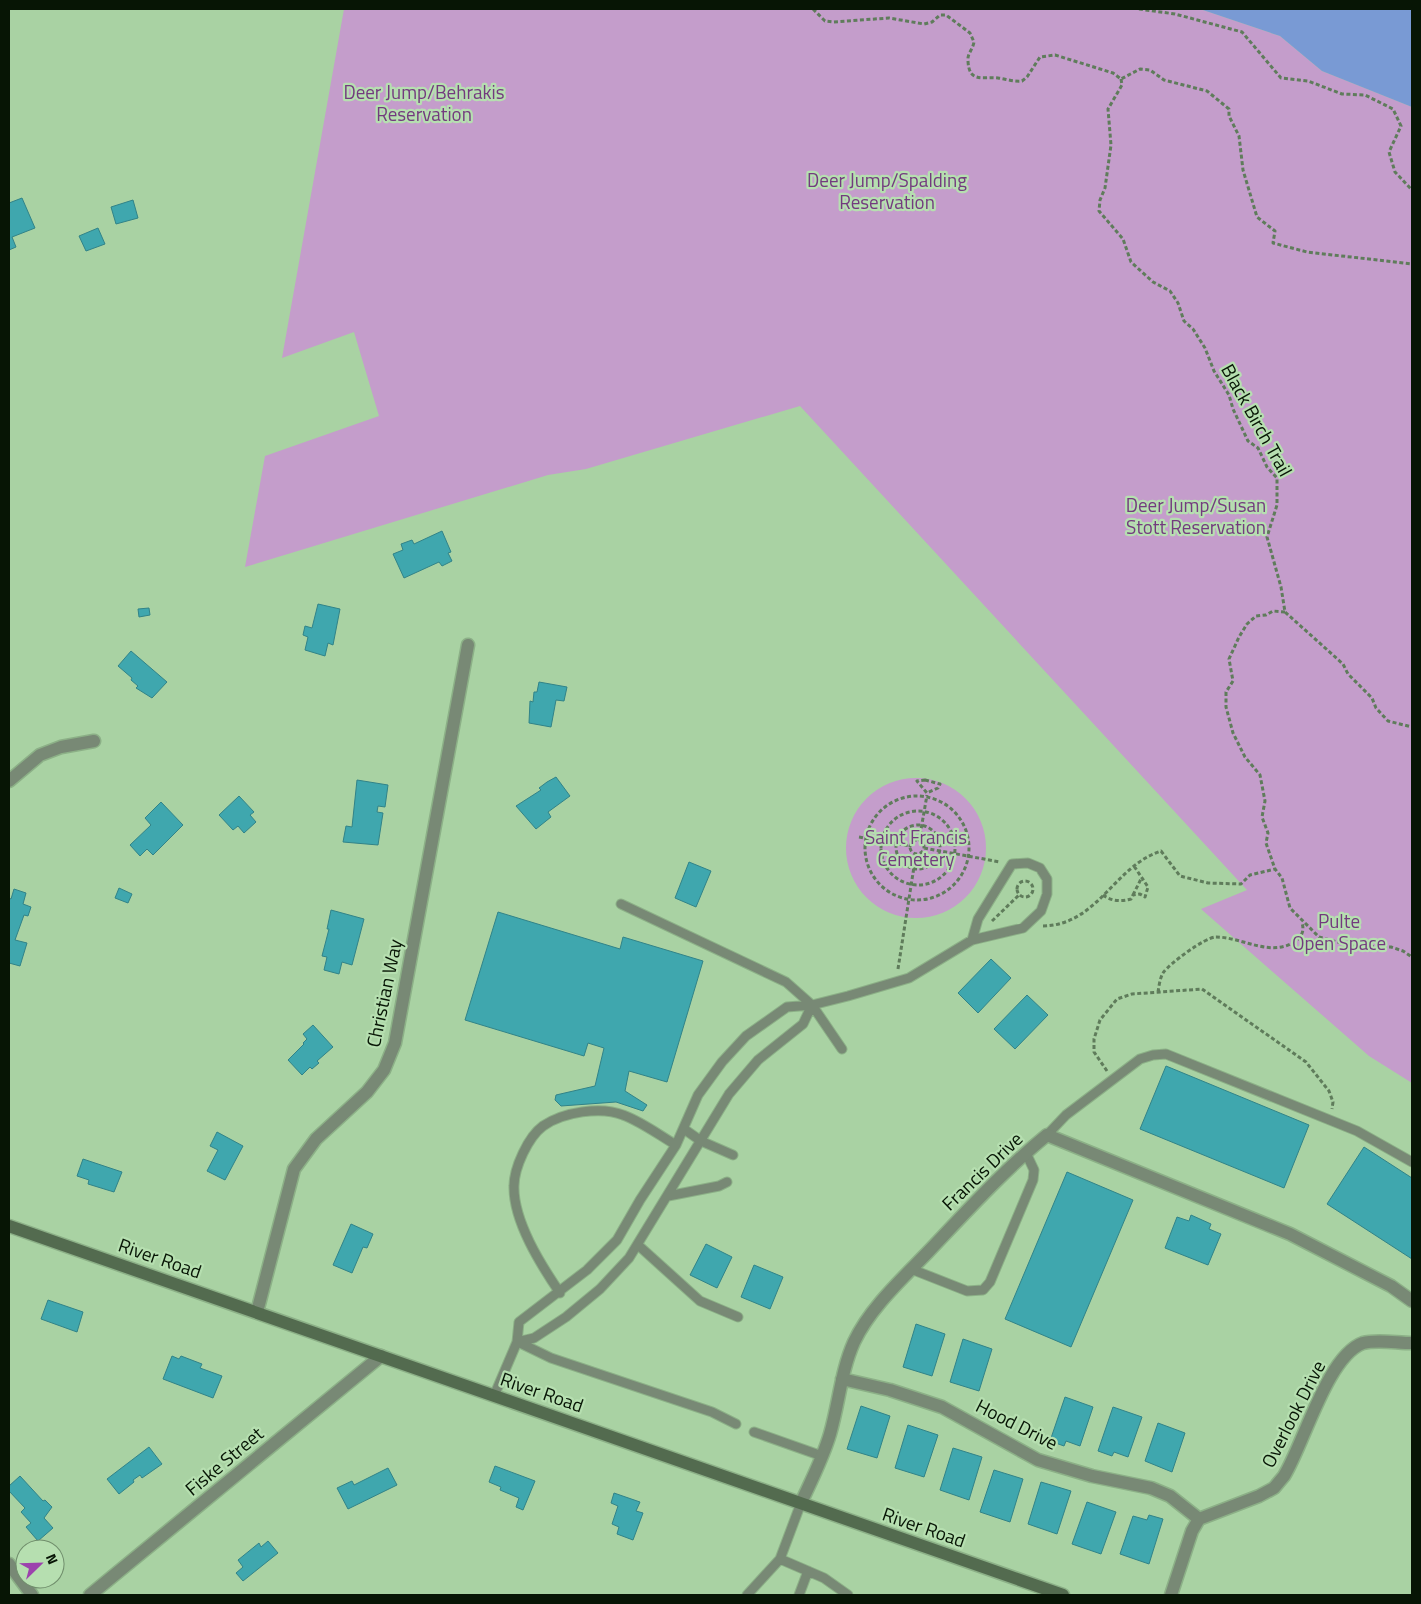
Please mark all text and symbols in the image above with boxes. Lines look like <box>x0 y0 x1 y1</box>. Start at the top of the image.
park label: Deer Jump/Behrakis Reservation <box>343 77 505 128</box>
park label: Deer Jump/Spalding Reservation <box>807 165 967 216</box>
street label: Black Birch Trail <box>1214 358 1300 481</box>
park label: Deer Jump/Susan Stott Reservation <box>1126 490 1266 541</box>
park label: Saint Francis Cemetery <box>865 822 967 873</box>
park label: Pulte Open Space <box>1292 906 1386 957</box>
street label: Christian Way <box>358 936 409 1050</box>
street label: Francis Drive <box>935 1124 1029 1217</box>
street label: River Road <box>115 1230 206 1285</box>
street label: Overlook Drive <box>1253 1355 1332 1472</box>
street label: River Road <box>497 1364 588 1419</box>
street label: Hood Drive <box>971 1391 1063 1457</box>
street label: Fiske Street <box>178 1419 269 1502</box>
street label: River Road <box>879 1499 970 1554</box>
north arrow <box>15 1539 65 1589</box>
text: N <box>41 1550 64 1567</box>

